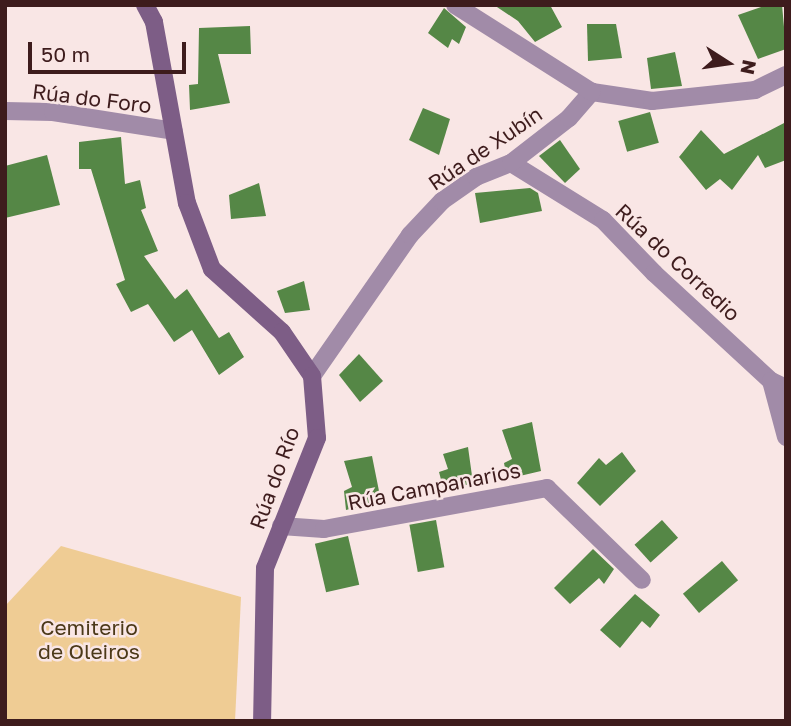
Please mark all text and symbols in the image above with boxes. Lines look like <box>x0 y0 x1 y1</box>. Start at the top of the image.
scale bar <box>32 28 189 72</box>
north arrow <box>693 28 763 98</box>
text: 50 m <box>41 41 90 67</box>
text: N <box>736 58 762 77</box>
street label: Rúa do Foro <box>31 78 153 118</box>
street label: Rúa de Xubín <box>423 101 547 195</box>
street label: Rúa do Corredio <box>611 198 745 326</box>
street label: Rúa do Río <box>244 423 304 533</box>
street label: Rúa Campanarios <box>345 457 523 515</box>
park label: Cemiterio de Oleiros <box>38 614 140 664</box>

